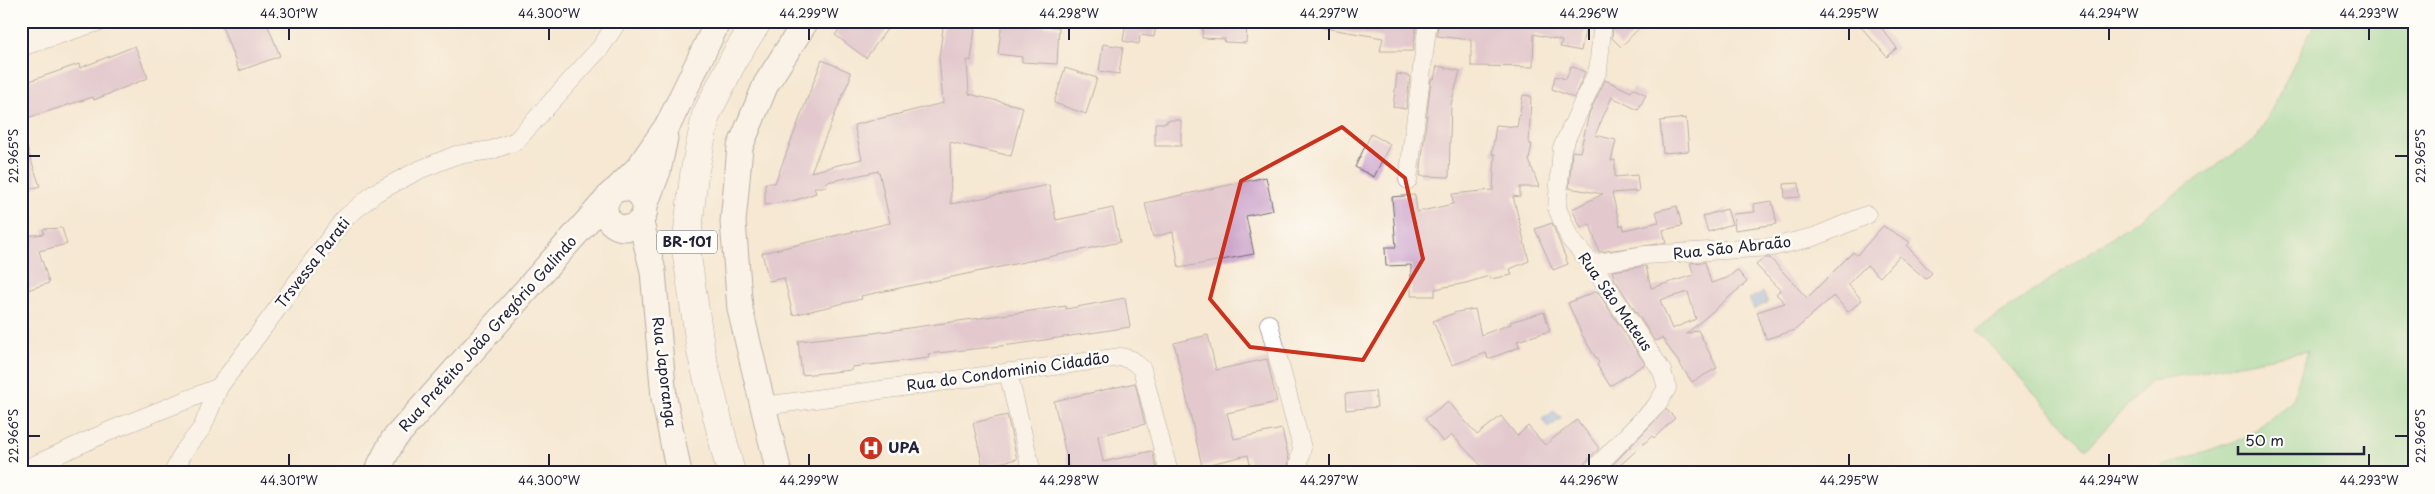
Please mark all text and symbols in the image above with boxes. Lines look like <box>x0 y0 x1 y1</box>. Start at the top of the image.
text: 44.301°W <box>260 4 319 22</box>
text: 44.300°W <box>518 4 581 22</box>
text: 44.299°W <box>779 4 839 22</box>
text: 44.298°W <box>1039 4 1099 22</box>
text: 44.297°W <box>1300 4 1359 22</box>
text: 44.296°W <box>1560 4 1619 22</box>
text: 44.295°W <box>1819 4 1879 22</box>
text: 44.294°W <box>2079 4 2139 22</box>
text: 44.293°W <box>2339 4 2399 22</box>
text: 22.965°S <box>4 129 22 183</box>
text: 22.965°S <box>2411 129 2429 183</box>
street label: Trsvessa Parati <box>269 212 355 312</box>
street label: Rua São Abraão <box>1672 229 1792 264</box>
street label: Rua Prefeito João Gregório Galindo <box>392 230 581 436</box>
road number: BR-101 <box>657 230 717 253</box>
street label: Rua São Mateus <box>1573 247 1659 355</box>
street label: Rua Japoranga <box>647 315 684 428</box>
street label: Rua do Condominio Cidadão <box>905 345 1111 396</box>
text: 22.966°S <box>4 409 22 463</box>
text: 22.966°S <box>2411 409 2429 463</box>
scale bar <box>2238 424 2364 456</box>
text: 50 m <box>2245 428 2284 451</box>
hospital icon: UPA <box>858 435 884 461</box>
place label: UPA <box>888 435 920 458</box>
text: 44.301°W <box>260 471 319 489</box>
text: 44.300°W <box>518 471 581 489</box>
text: 44.299°W <box>779 471 839 489</box>
text: 44.298°W <box>1039 471 1099 489</box>
text: 44.297°W <box>1300 471 1359 489</box>
text: 44.296°W <box>1560 471 1619 489</box>
text: 44.295°W <box>1819 471 1879 489</box>
text: 44.294°W <box>2079 471 2139 489</box>
text: 44.293°W <box>2339 471 2399 489</box>

